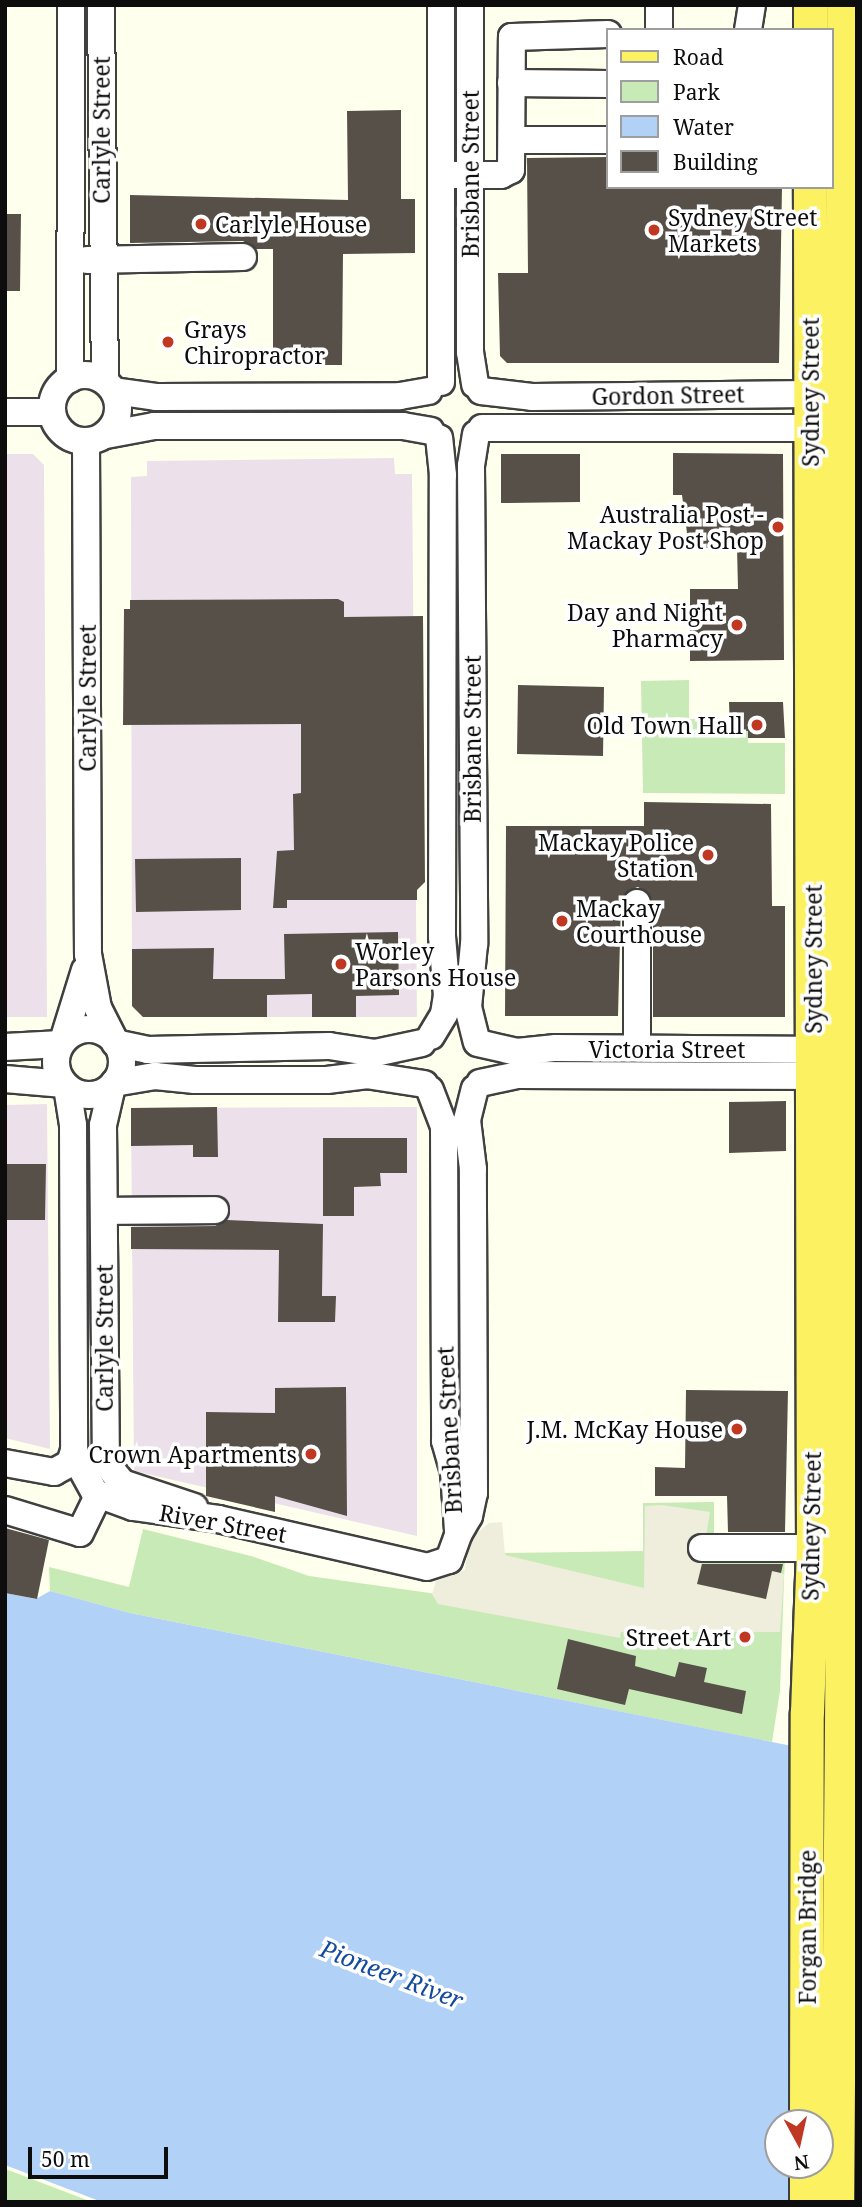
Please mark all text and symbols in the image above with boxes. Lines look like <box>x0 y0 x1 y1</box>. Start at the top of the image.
legend <box>606 28 834 189</box>
text: Road <box>673 43 724 71</box>
street label: Carlyle Street <box>87 56 115 204</box>
text: Park <box>673 78 720 106</box>
street label: Brisbane Street <box>456 90 484 258</box>
text: Water <box>673 113 734 141</box>
text: Building <box>673 148 758 176</box>
place label: Sydney Street Markets <box>668 203 817 257</box>
place label: Carlyle House <box>215 210 367 238</box>
marker: Carlyle House <box>193 216 209 232</box>
marker: Sydney Street Markets <box>646 222 662 238</box>
place label: Grays Chiropractor <box>184 315 325 369</box>
street label: Sydney Street <box>796 317 824 467</box>
marker: Grays Chiropractor <box>158 332 178 352</box>
street label: Gordon Street <box>591 380 745 410</box>
place label: Australia Post - Mackay Post Shop <box>567 500 764 554</box>
marker: Australia Post - Mackay Post Shop <box>770 519 786 535</box>
place label: Day and Night Pharmacy <box>567 598 723 652</box>
marker: Day and Night Pharmacy <box>729 617 745 633</box>
street label: Carlyle Street <box>73 624 101 772</box>
street label: Brisbane Street <box>458 655 486 823</box>
place label: Old Town Hall <box>586 711 743 739</box>
marker: Old Town Hall <box>749 717 765 733</box>
place label: Mackay Police Station <box>538 828 694 882</box>
marker: Mackay Police Station <box>700 847 716 863</box>
street label: Sydney Street <box>799 884 827 1034</box>
place label: Mackay Courthouse <box>576 894 702 948</box>
marker: Mackay Courthouse <box>554 913 570 929</box>
place label: Worley Parsons House <box>355 937 516 991</box>
marker: Worley Parsons House <box>333 956 349 972</box>
street label: Victoria Street <box>589 1035 745 1063</box>
street label: Carlyle Street <box>90 1264 118 1412</box>
street label: Brisbane Street <box>431 1345 467 1515</box>
place label: J.M. McKay House <box>526 1415 723 1443</box>
marker: J.M. McKay House <box>729 1421 745 1437</box>
place label: Crown Apartments <box>89 1440 297 1468</box>
marker: Crown Apartments <box>303 1446 319 1462</box>
street label: Sydney Street <box>796 1451 826 1601</box>
street label: River Street <box>157 1498 289 1548</box>
place label: Street Art <box>626 1623 731 1651</box>
marker: Street Art <box>737 1629 753 1645</box>
street label: Forgan Bridge <box>793 1850 821 2004</box>
water label: Pioneer River <box>317 1934 467 2014</box>
north arrow <box>764 2109 834 2179</box>
scale bar <box>32 2134 172 2178</box>
text: 50 m <box>41 2145 90 2173</box>
text: N <box>792 2149 811 2177</box>

